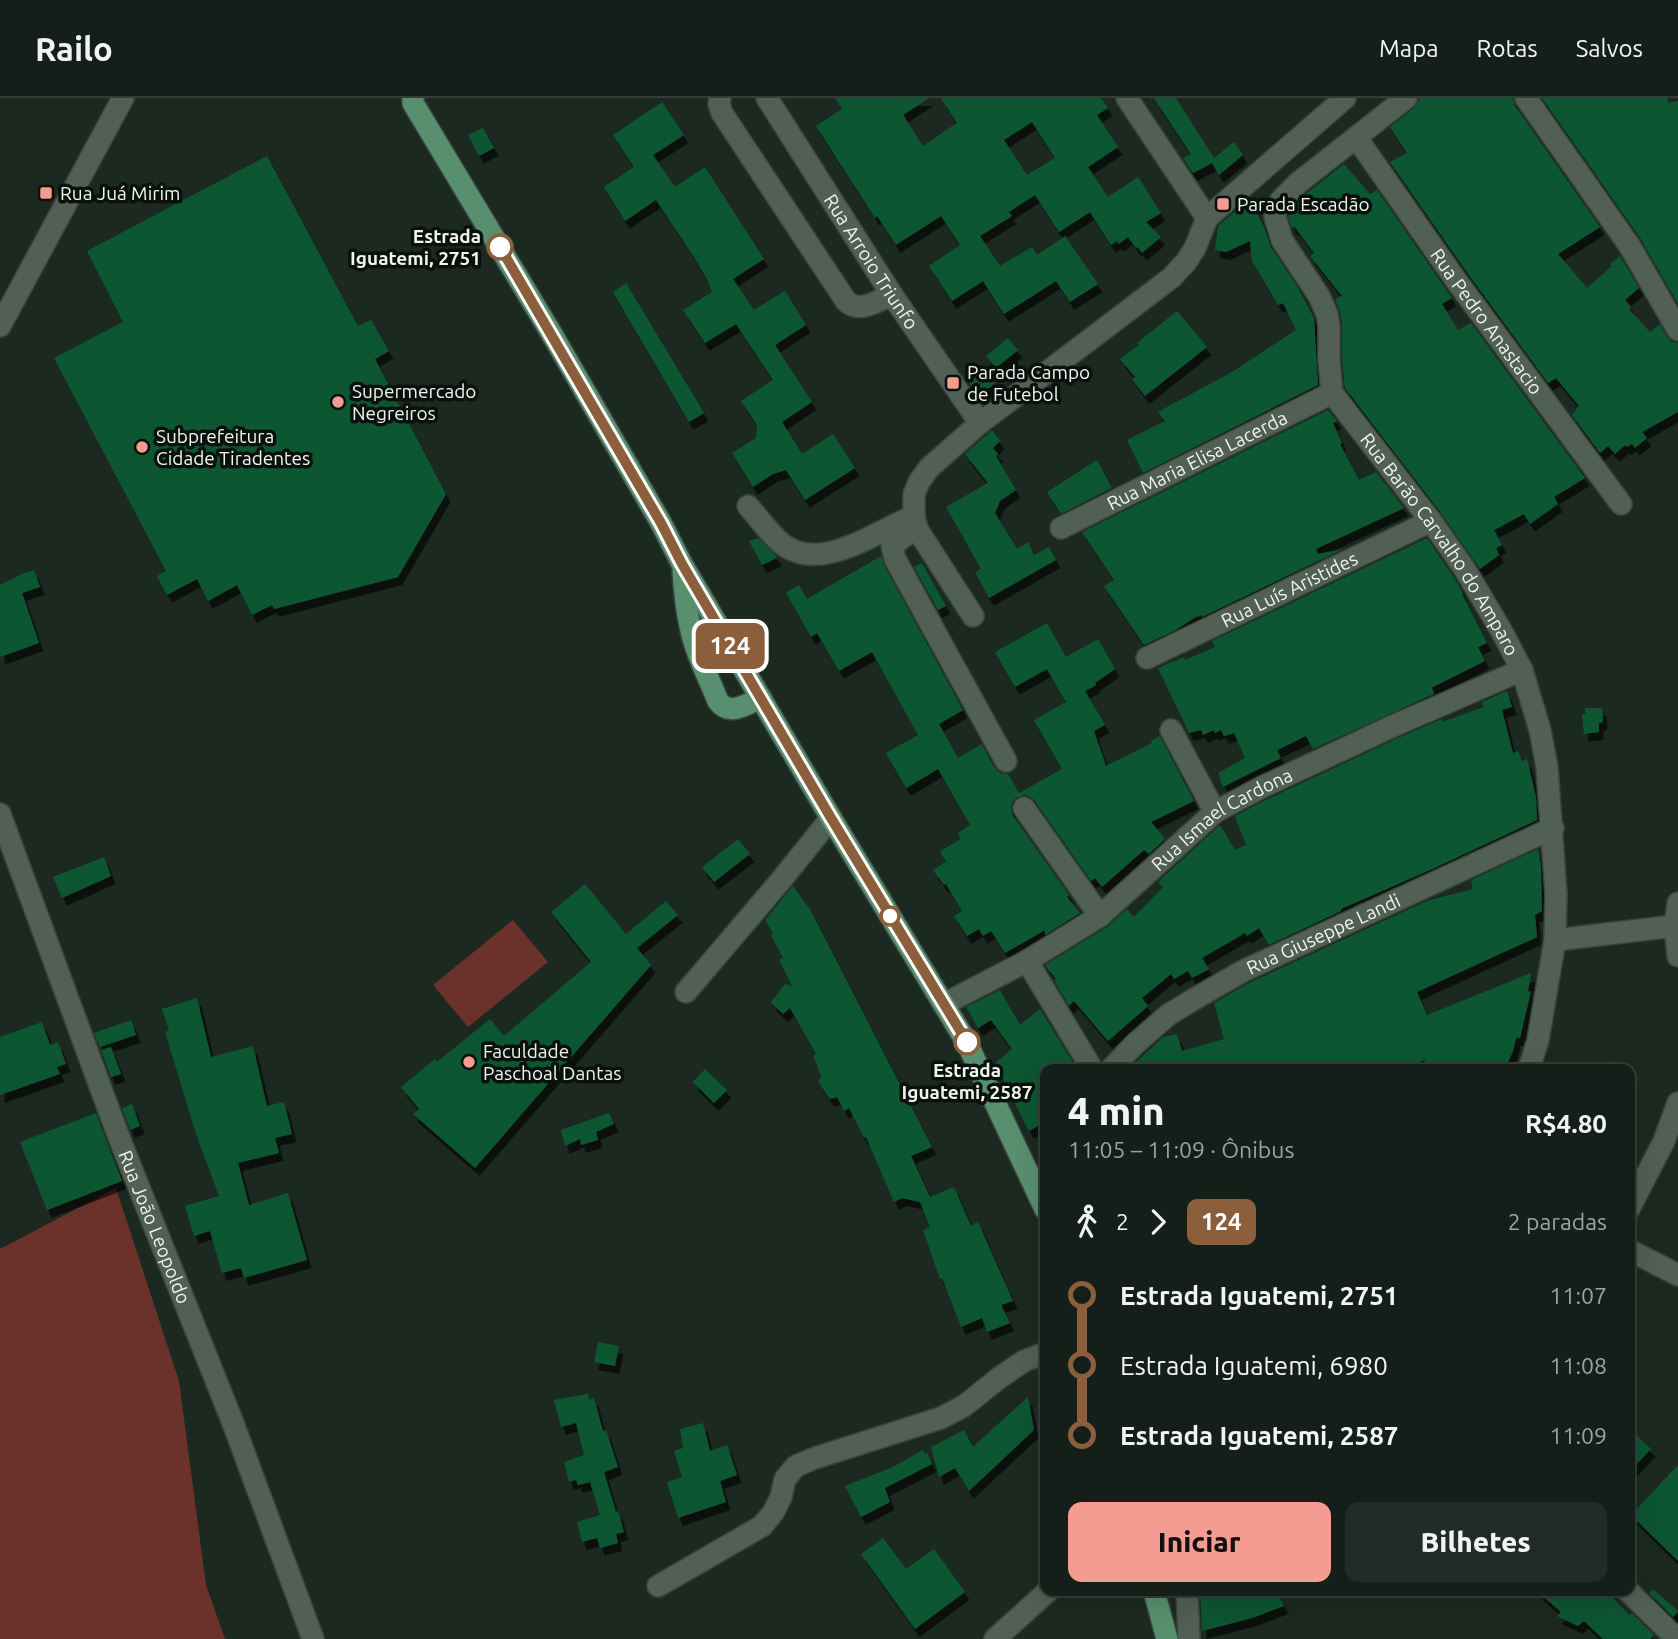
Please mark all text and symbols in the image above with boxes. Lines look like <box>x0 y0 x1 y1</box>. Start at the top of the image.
text: Railo <box>35 30 113 67</box>
text: Mapa <box>1379 35 1439 62</box>
text: Rotas <box>1477 35 1538 62</box>
text: Salvos <box>1576 35 1643 62</box>
place label: Rua Juá Mirim <box>60 182 180 204</box>
marker: Rua Juá Mirim <box>38 185 54 201</box>
street label: Rua Arroio Triunfo <box>820 190 923 333</box>
place label: Parada Escadão <box>1237 193 1370 215</box>
marker: Parada Escadão <box>1215 196 1231 212</box>
place label: Estrada Iguatemi, 2751 <box>350 225 481 269</box>
marker: Estrada Iguatemi, 2751 <box>487 234 513 260</box>
street label: Rua Pedro Anastacio <box>1426 244 1547 399</box>
place label: Parada Campo de Futebol <box>967 361 1090 405</box>
marker: Parada Campo de Futebol <box>945 375 961 391</box>
place label: Supermercado Negreiros <box>352 380 476 424</box>
marker: Supermercado Negreiros <box>330 394 346 410</box>
street label: Rua Maria Elisa Lacerda <box>1103 406 1291 514</box>
place label: Subprefeitura Cidade Tiradentes <box>156 425 310 469</box>
street label: Rua Barão Carvalho do Amparo <box>1356 429 1523 659</box>
marker: Subprefeitura Cidade Tiradentes <box>134 439 150 455</box>
street label: Rua Luís Aristides <box>1217 547 1361 632</box>
line badge: 124 <box>690 623 770 669</box>
text: 124 <box>710 632 750 659</box>
street label: Rua Ismael Cardona <box>1147 763 1296 875</box>
street label: Rua Giuseppe Landi <box>1243 889 1404 979</box>
unlabelled marker <box>880 906 900 926</box>
marker: Estrada Iguatemi, 2587 <box>954 1029 980 1055</box>
place label: Faculdade Paschoal Dantas <box>483 1040 622 1084</box>
marker: Faculdade Paschoal Dantas <box>461 1054 477 1070</box>
place label: Estrada Iguatemi, 2587 <box>902 1059 1032 1103</box>
text: 4 min <box>1068 1090 1165 1132</box>
text: R$4.80 <box>1525 1109 1607 1138</box>
text: 11:05 – 11:09 · Ônibus <box>1068 1137 1294 1162</box>
street label: Rua João Leopoldo <box>114 1147 195 1307</box>
icon: walk <box>1068 1203 1106 1241</box>
icon: forward <box>1139 1203 1177 1241</box>
text: 124 <box>1201 1208 1242 1235</box>
text: 2 <box>1116 1209 1129 1234</box>
text: 2 paradas <box>1508 1209 1607 1234</box>
text: Estrada Iguatemi, 2751 <box>1120 1281 1399 1310</box>
text: 11:07 <box>1549 1283 1607 1308</box>
text: Estrada Iguatemi, 6980 <box>1120 1351 1388 1380</box>
text: 11:08 <box>1549 1353 1607 1378</box>
text: Estrada Iguatemi, 2587 <box>1120 1421 1399 1450</box>
text: 11:09 <box>1549 1423 1607 1448</box>
button: Iniciar <box>1068 1502 1331 1582</box>
button: Bilhetes <box>1345 1502 1607 1582</box>

